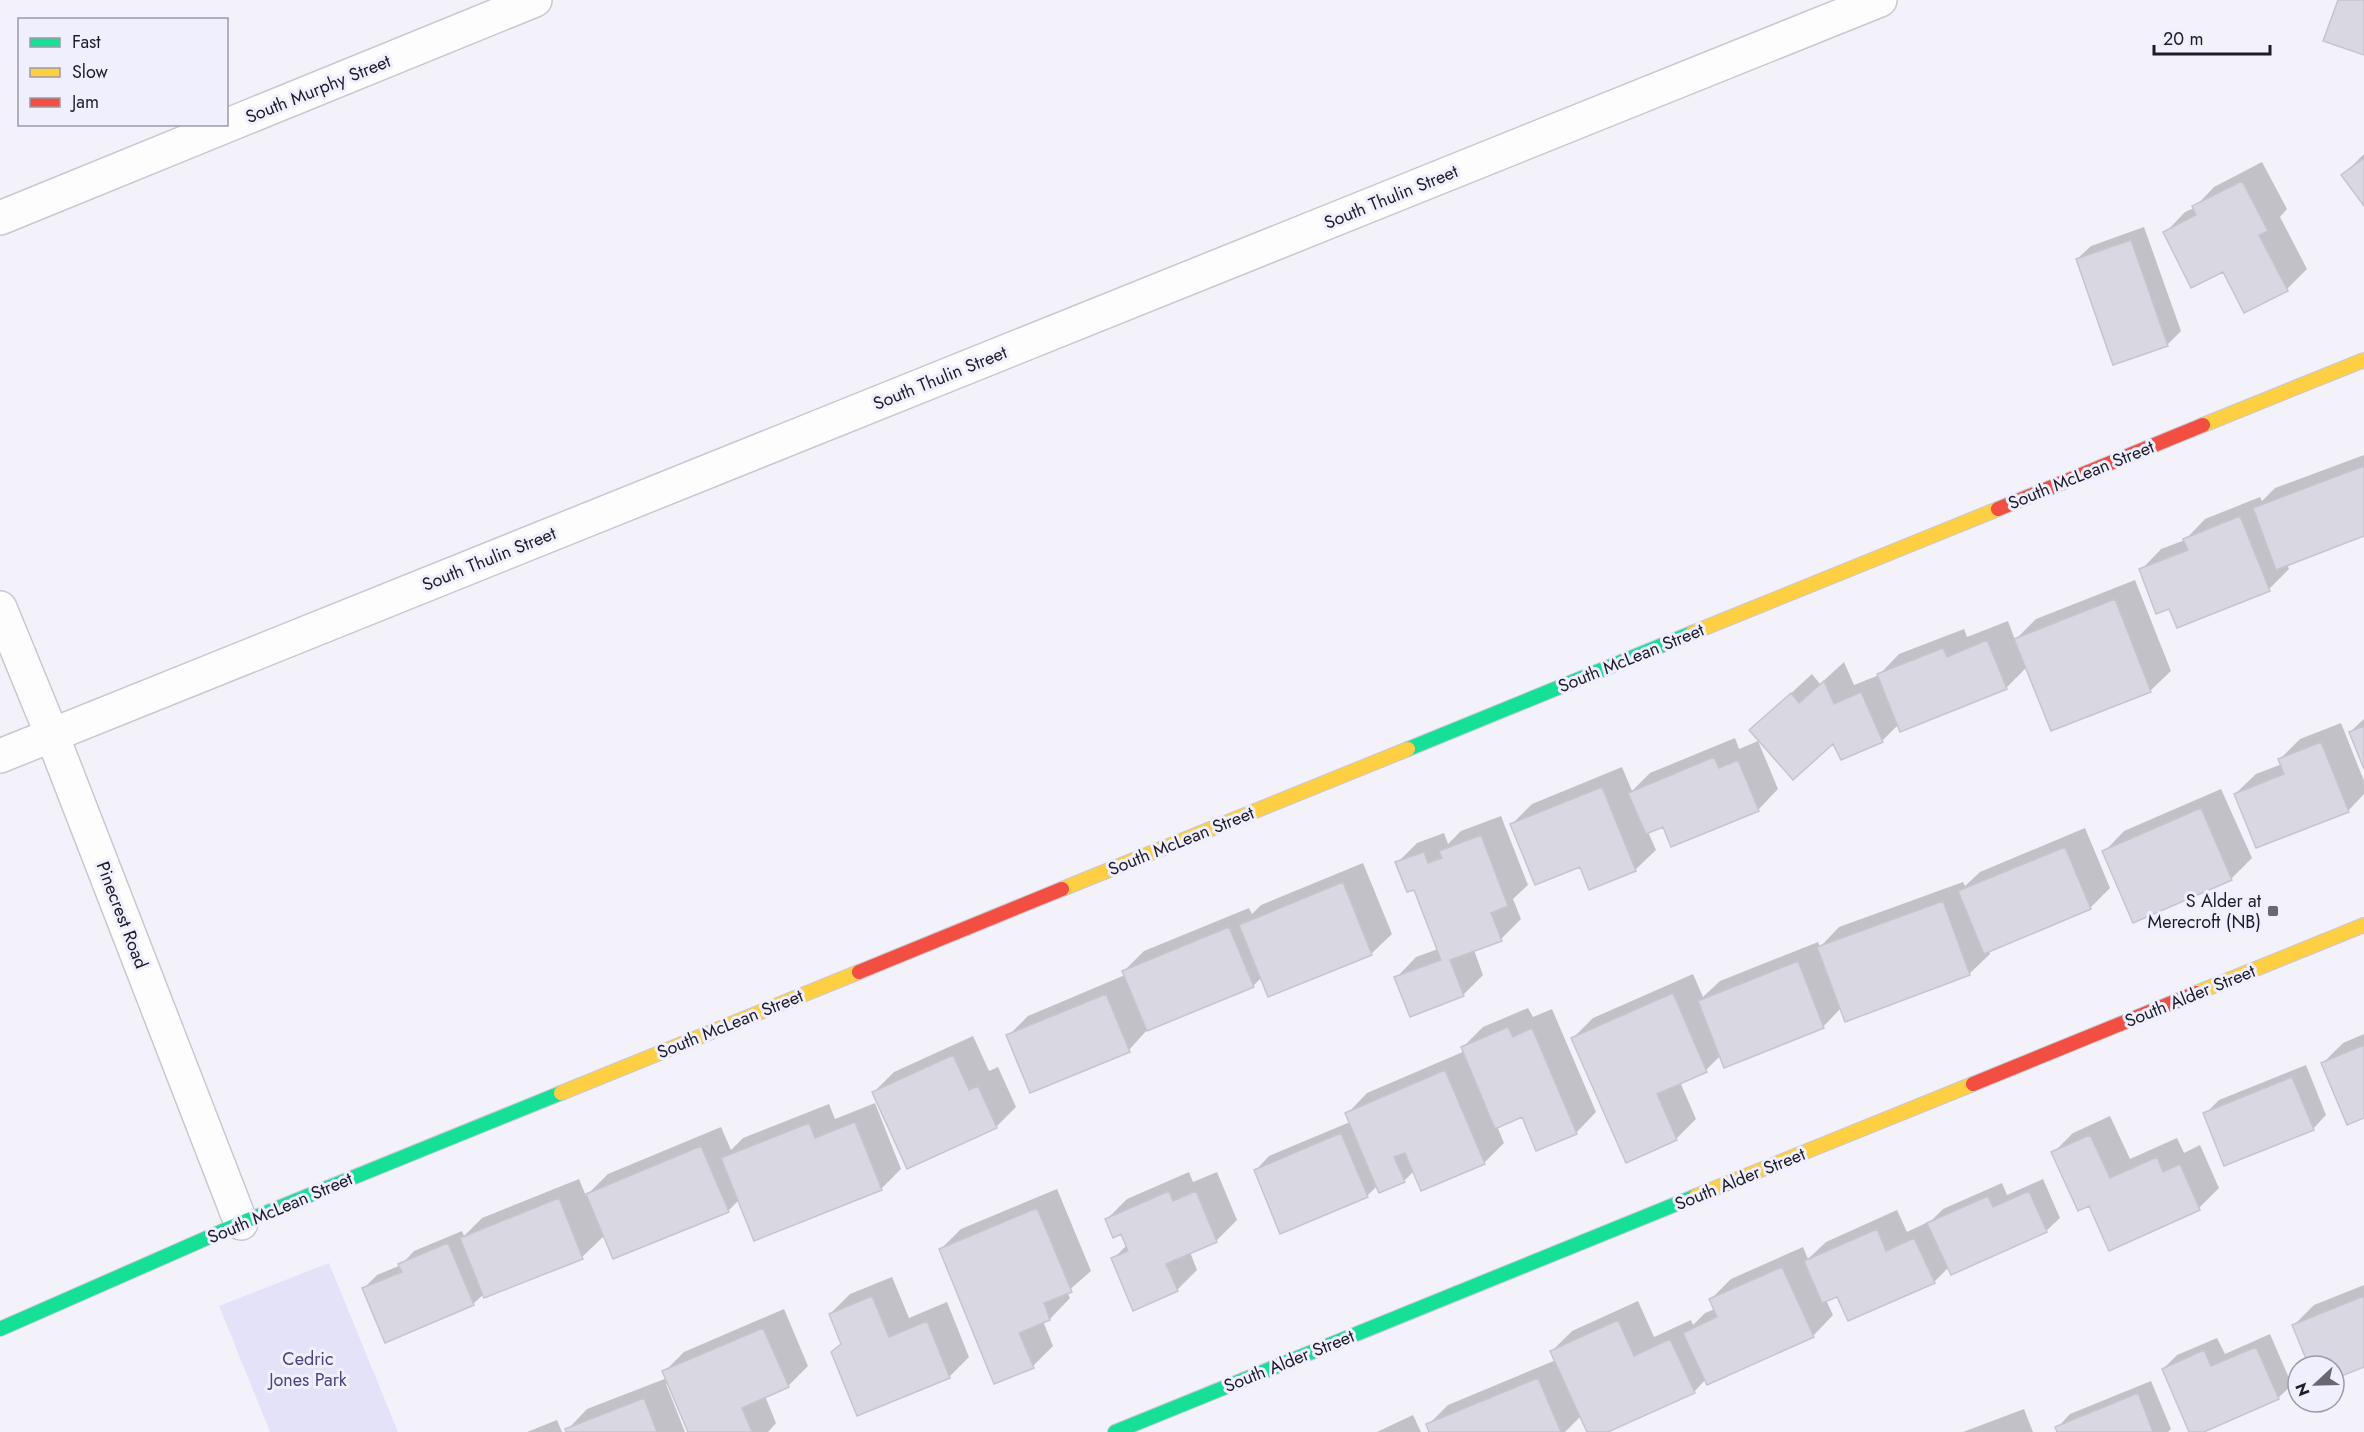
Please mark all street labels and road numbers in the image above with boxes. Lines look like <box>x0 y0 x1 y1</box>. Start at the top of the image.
street label: South Murphy Street <box>242 48 395 130</box>
street label: South Thulin Street <box>1320 158 1462 236</box>
street label: South Thulin Street <box>869 339 1011 417</box>
street label: South McLean Street <box>2004 434 2159 516</box>
street label: South Thulin Street <box>418 520 560 598</box>
street label: South McLean Street <box>1554 617 1709 699</box>
street label: South McLean Street <box>1104 800 1259 882</box>
street label: Pinecrest Road <box>90 858 154 972</box>
street label: South Alder Street <box>2121 958 2260 1034</box>
street label: South McLean Street <box>653 983 808 1065</box>
street label: South Alder Street <box>1671 1141 1810 1217</box>
street label: South McLean Street <box>203 1165 357 1250</box>
street label: South Alder Street <box>1220 1323 1359 1399</box>

